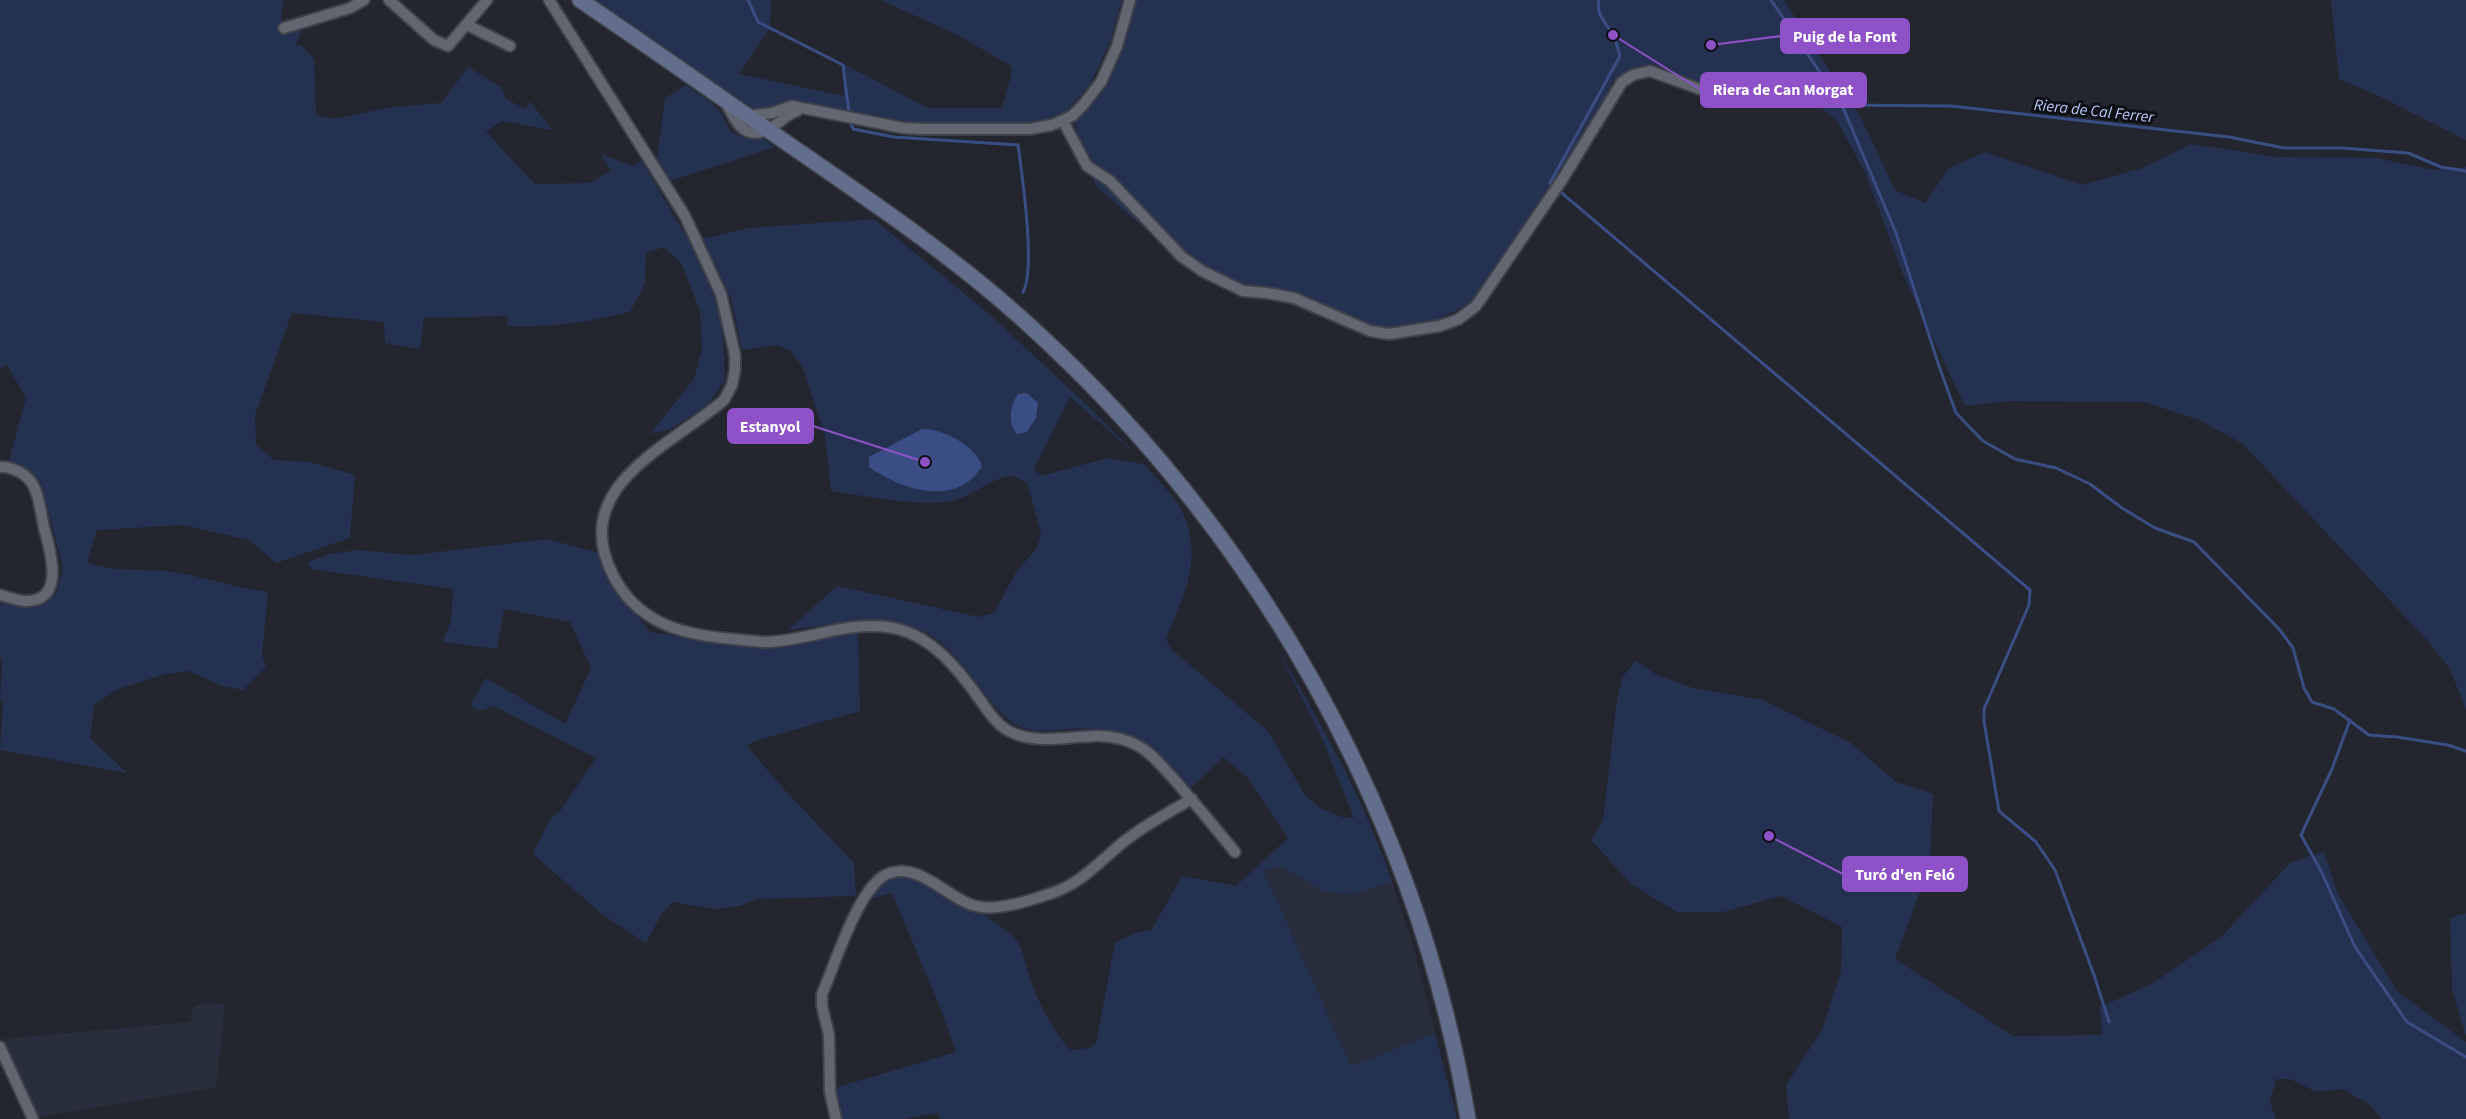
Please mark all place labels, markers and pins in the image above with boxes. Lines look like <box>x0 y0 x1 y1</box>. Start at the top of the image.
callout: Puig de la Font <box>1781 19 1909 53</box>
callout: Riera de Can Morgat <box>1701 73 1866 107</box>
callout: Estanyol <box>728 409 813 443</box>
callout: Turó d'en Feló <box>1843 857 1967 891</box>

